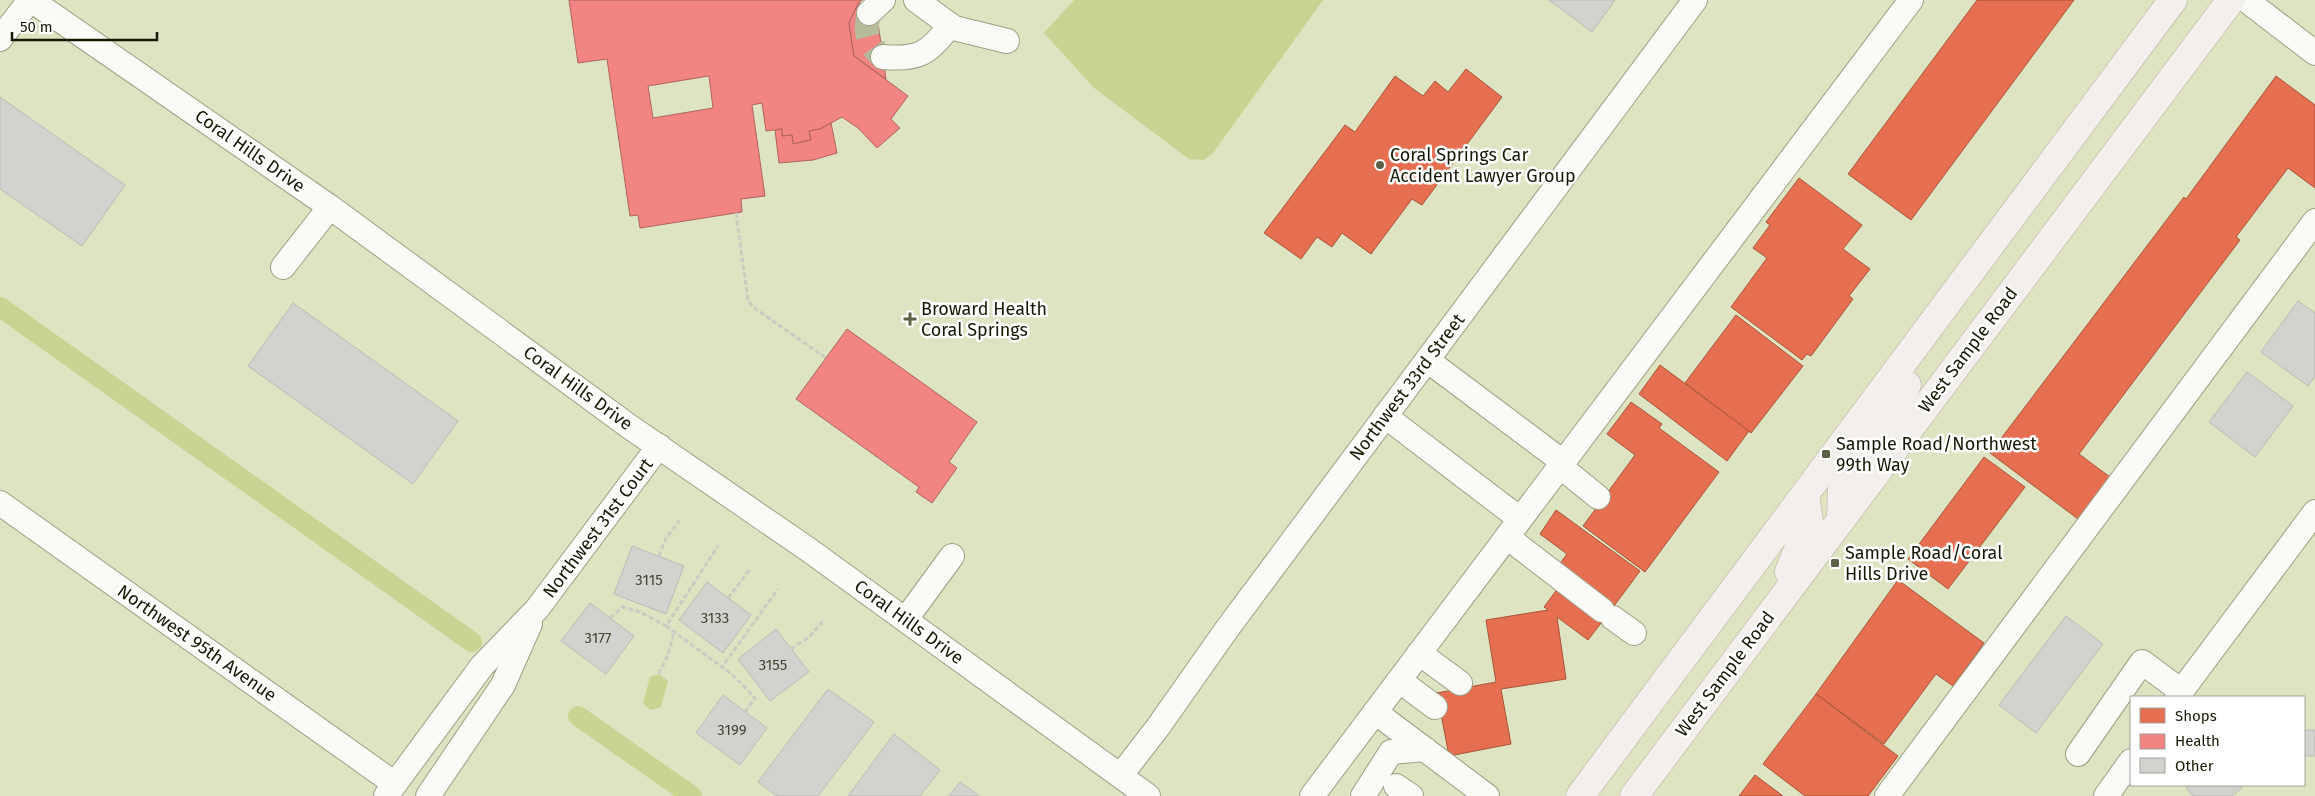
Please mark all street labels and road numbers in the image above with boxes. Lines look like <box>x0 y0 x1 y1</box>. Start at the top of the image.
street label: Coral Hills Drive <box>191 105 309 197</box>
street label: West Sample Road <box>1914 283 2022 417</box>
street label: Northwest 33rd Street <box>1345 309 1470 465</box>
street label: Coral Hills Drive <box>519 341 637 435</box>
street label: Northwest 31st Court <box>538 453 658 602</box>
street label: Coral Hills Drive <box>850 575 968 669</box>
street label: Northwest 95th Avenue <box>113 580 281 706</box>
street label: West Sample Road <box>1671 607 1779 741</box>

